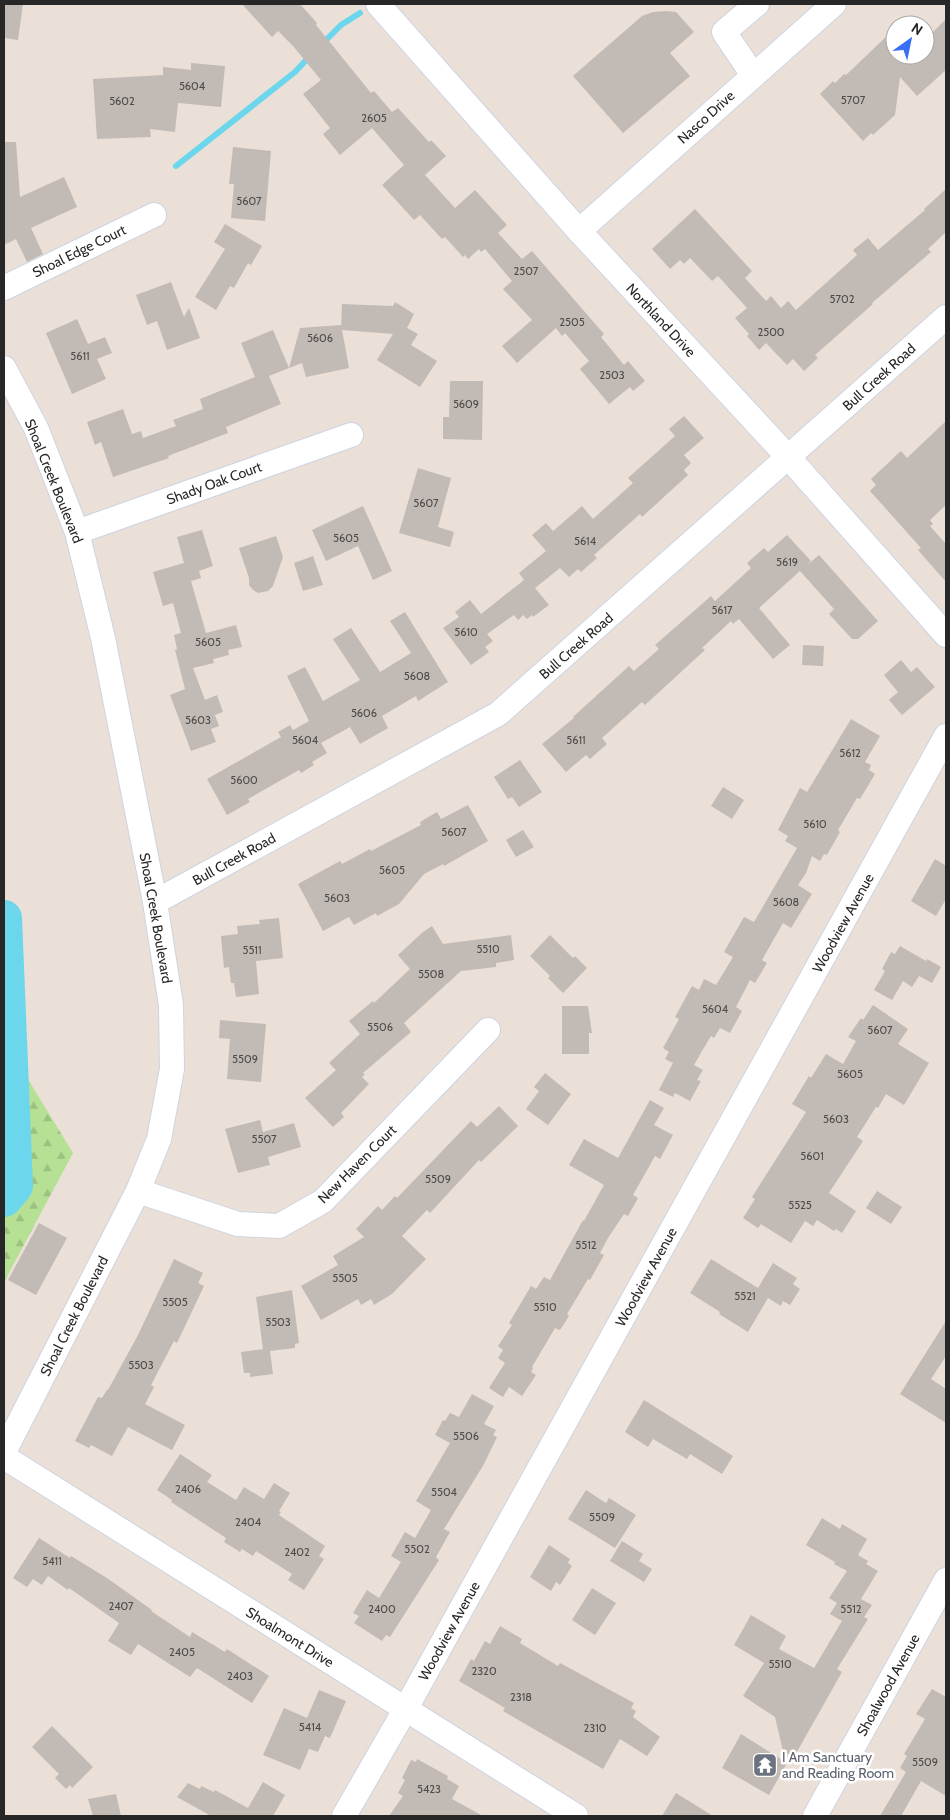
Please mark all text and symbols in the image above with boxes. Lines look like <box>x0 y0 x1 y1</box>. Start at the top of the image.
north arrow <box>885 15 935 65</box>
text: N <box>908 19 926 39</box>
house number: 5604 <box>179 79 206 93</box>
street label: Nasco Drive <box>674 87 738 147</box>
house number: 5707 <box>841 93 866 107</box>
house number: 5602 <box>109 94 135 108</box>
house number: 2605 <box>361 111 387 125</box>
house number: 5607 <box>236 194 262 208</box>
street label: Shoal Edge Court <box>29 220 129 281</box>
house number: 2507 <box>514 264 539 278</box>
street label: Northland Drive <box>622 279 700 361</box>
house number: 5702 <box>830 292 855 306</box>
house number: 2505 <box>559 315 585 329</box>
house number: 2500 <box>757 325 785 339</box>
house number: 5606 <box>307 331 333 345</box>
street label: Bull Creek Road <box>839 339 919 415</box>
house number: 5611 <box>70 349 90 363</box>
house number: 2503 <box>599 368 625 382</box>
house number: 5609 <box>453 397 479 411</box>
street label: Shoal Creek Boulevard <box>21 416 87 546</box>
street label: Shady Oak Court <box>164 457 264 509</box>
house number: 5607 <box>413 496 439 510</box>
house number: 5605 <box>333 531 359 545</box>
house number: 5614 <box>574 534 597 548</box>
house number: 5619 <box>776 555 798 569</box>
house number: 5617 <box>711 603 733 617</box>
street label: Bull Creek Road <box>535 609 617 683</box>
house number: 5610 <box>454 625 478 639</box>
house number: 5605 <box>195 635 221 649</box>
house number: 5608 <box>404 669 430 683</box>
house number: 5606 <box>351 706 377 720</box>
house number: 5603 <box>185 713 211 727</box>
house number: 5604 <box>292 733 319 747</box>
house number: 5611 <box>566 733 586 747</box>
house number: 5612 <box>839 746 861 760</box>
house number: 5600 <box>230 773 258 787</box>
house number: 5610 <box>803 817 827 831</box>
house number: 5607 <box>441 825 467 839</box>
street label: Bull Creek Road <box>189 829 279 889</box>
street label: Shoal Creek Boulevard <box>136 851 176 985</box>
house number: 5605 <box>379 863 405 877</box>
street label: Woodview Avenue <box>808 870 878 976</box>
house number: 5603 <box>324 891 350 905</box>
house number: 5608 <box>773 895 799 909</box>
house number: 5510 <box>476 942 500 956</box>
house number: 5511 <box>242 943 262 957</box>
house number: 5508 <box>418 967 444 981</box>
house number: 5604 <box>702 1002 729 1016</box>
house number: 5506 <box>367 1020 393 1034</box>
house number: 5607 <box>867 1023 893 1037</box>
house number: 5509 <box>232 1052 258 1066</box>
house number: 5605 <box>837 1067 863 1081</box>
house number: 5603 <box>823 1112 849 1126</box>
street label: New Haven Court <box>314 1121 400 1207</box>
house number: 5507 <box>252 1132 277 1146</box>
house number: 5601 <box>800 1149 824 1163</box>
house number: 5509 <box>425 1172 451 1186</box>
house number: 5525 <box>788 1198 812 1212</box>
street label: Woodview Avenue <box>611 1224 681 1330</box>
house number: 5512 <box>575 1238 597 1252</box>
street label: Shoal Creek Boulevard <box>36 1253 112 1379</box>
house number: 5505 <box>332 1271 358 1285</box>
house number: 5521 <box>734 1289 756 1303</box>
house number: 5505 <box>162 1295 188 1309</box>
house number: 5510 <box>533 1300 557 1314</box>
house number: 5503 <box>265 1315 291 1329</box>
house number: 5503 <box>128 1358 154 1372</box>
house number: 5506 <box>453 1429 479 1443</box>
house number: 2406 <box>175 1482 201 1496</box>
house number: 5504 <box>431 1485 458 1499</box>
house number: 5509 <box>589 1510 615 1524</box>
house number: 2404 <box>235 1515 262 1529</box>
house number: 5502 <box>404 1542 430 1556</box>
house number: 2402 <box>284 1545 310 1559</box>
house number: 5411 <box>42 1554 62 1568</box>
street label: Woodview Avenue <box>414 1578 484 1684</box>
house number: 2407 <box>108 1599 134 1613</box>
house number: 2400 <box>368 1602 396 1616</box>
house number: 5512 <box>840 1602 862 1616</box>
street label: Shoalmont Drive <box>243 1603 337 1671</box>
street label: Shoalwood Avenue <box>852 1631 924 1739</box>
house number: 2405 <box>169 1645 195 1659</box>
house number: 5510 <box>768 1657 792 1671</box>
house number: 2320 <box>471 1664 497 1678</box>
house number: 2403 <box>227 1669 253 1683</box>
house number: 2318 <box>510 1690 532 1704</box>
house number: 5414 <box>299 1720 322 1734</box>
house number: 2310 <box>584 1721 607 1735</box>
place label: I Am Sanctuary and Reading Room <box>782 1748 894 1782</box>
temple icon: I Am Sanctuary and Reading Room <box>752 1752 778 1778</box>
house number: 5509 <box>912 1755 938 1769</box>
house number: 5423 <box>417 1782 441 1796</box>

